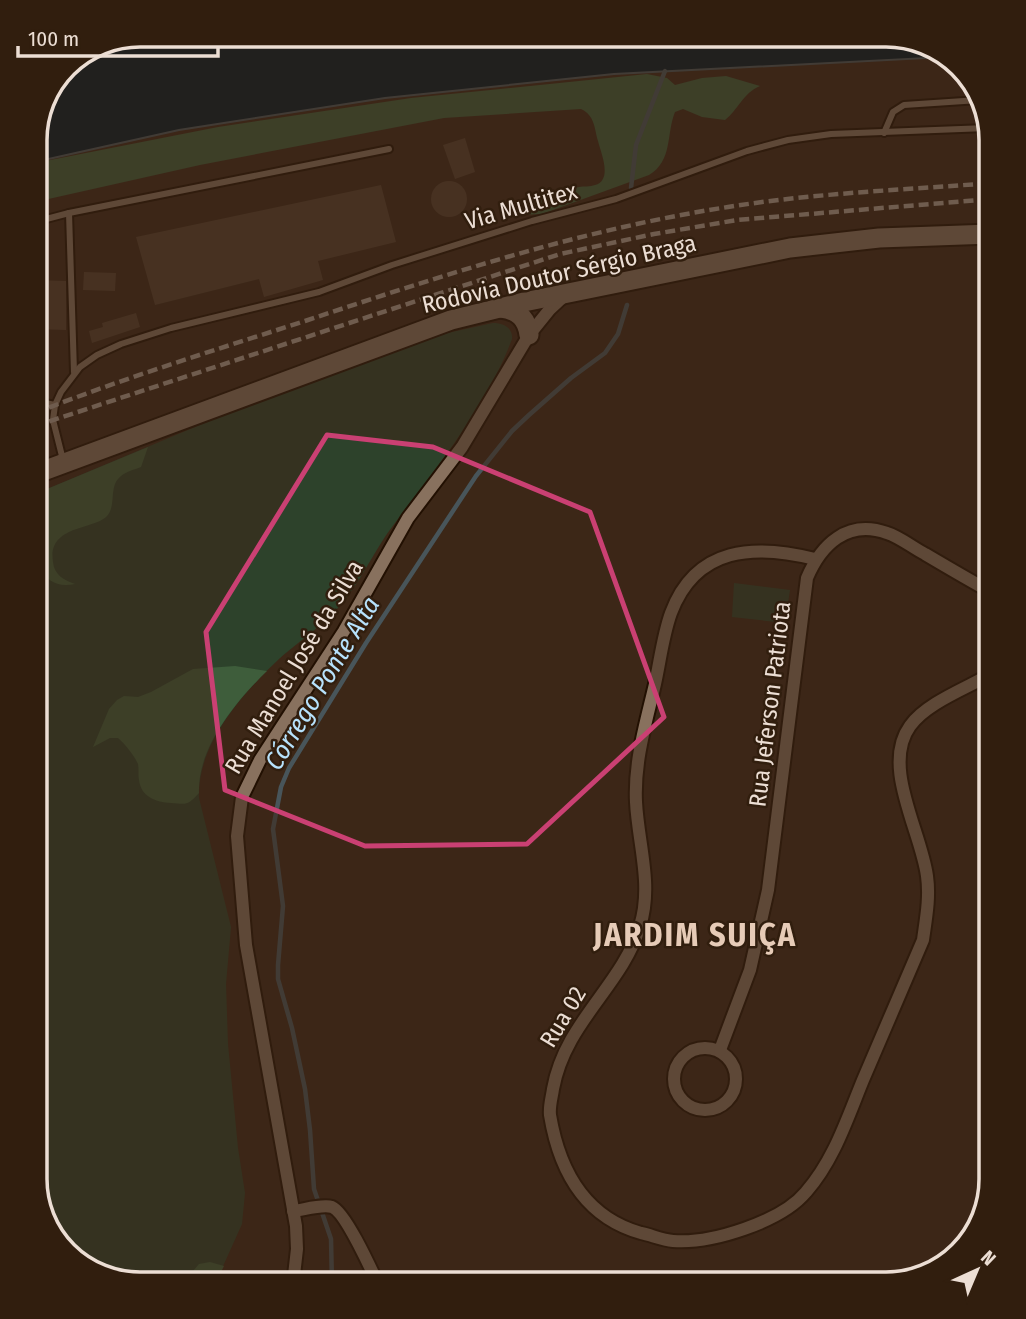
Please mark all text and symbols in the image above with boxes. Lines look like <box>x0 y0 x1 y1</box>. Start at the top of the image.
scale bar <box>18 14 217 58</box>
text: 100 m <box>28 26 79 52</box>
street label: Via Multitex <box>462 177 581 235</box>
street label: Rodovia Doutor Sérgio Braga <box>419 229 699 319</box>
street label: Rua Manoel José da Silva <box>219 555 369 779</box>
water label: Córrego Ponte Alta <box>258 591 386 776</box>
street label: Rua Jeferson Patriota <box>743 600 797 808</box>
district label: JARDIM SUIÇA <box>592 916 797 955</box>
street label: Rua 02 <box>534 982 592 1052</box>
north arrow <box>942 1235 1012 1305</box>
text: N <box>976 1246 1001 1270</box>

